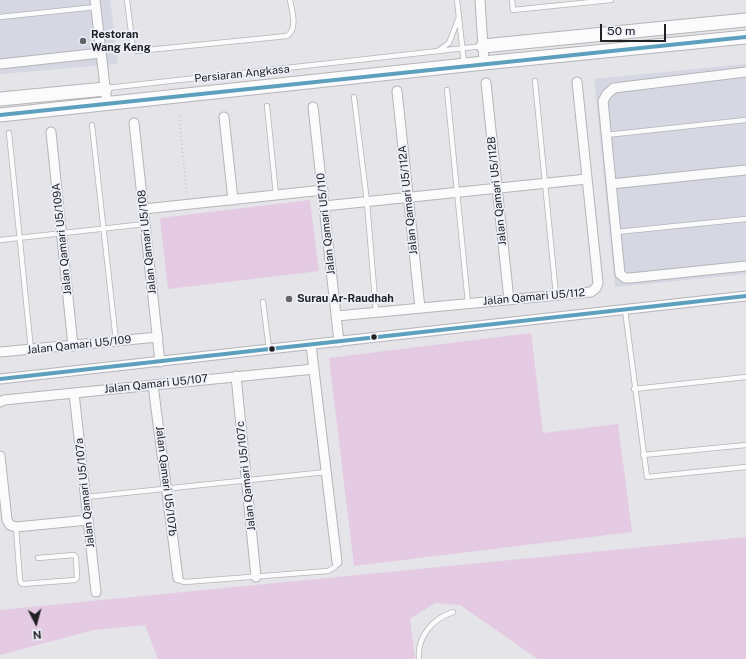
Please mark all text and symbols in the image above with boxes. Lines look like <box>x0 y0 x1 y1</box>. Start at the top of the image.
scale bar <box>602 16 668 42</box>
text: 50 m <box>607 24 635 38</box>
place label: Restoran Wang Keng <box>91 28 151 54</box>
marker: Restoran Wang Keng <box>78 36 88 46</box>
street label: Persiaran Angkasa <box>194 62 290 86</box>
street label: Jalan Qamari U5/112B <box>485 136 509 246</box>
street label: Jalan Qamari U5/112A <box>396 145 420 255</box>
street label: Jalan Qamari U5/110 <box>314 172 338 276</box>
street label: Jalan Qamari U5/109A <box>50 182 74 296</box>
street label: Jalan Qamari U5/108 <box>135 189 159 295</box>
street label: Jalan Qamari U5/112 <box>482 286 586 308</box>
place label: Surau Ar-Raudhah <box>297 292 394 306</box>
marker: Surau Ar-Raudhah <box>284 294 294 304</box>
unlabelled marker <box>369 332 379 342</box>
street label: Jalan Qamari U5/109 <box>26 333 132 357</box>
unlabelled marker <box>267 344 277 354</box>
street label: Jalan Qamari U5/107 <box>103 372 209 396</box>
street label: Jalan Qamari U5/107c <box>234 420 258 532</box>
street label: Jalan Qamari U5/107b <box>153 425 179 537</box>
street label: Jalan Qamari U5/107a <box>73 437 97 549</box>
north arrow <box>16 603 56 643</box>
text: N <box>32 629 42 641</box>

